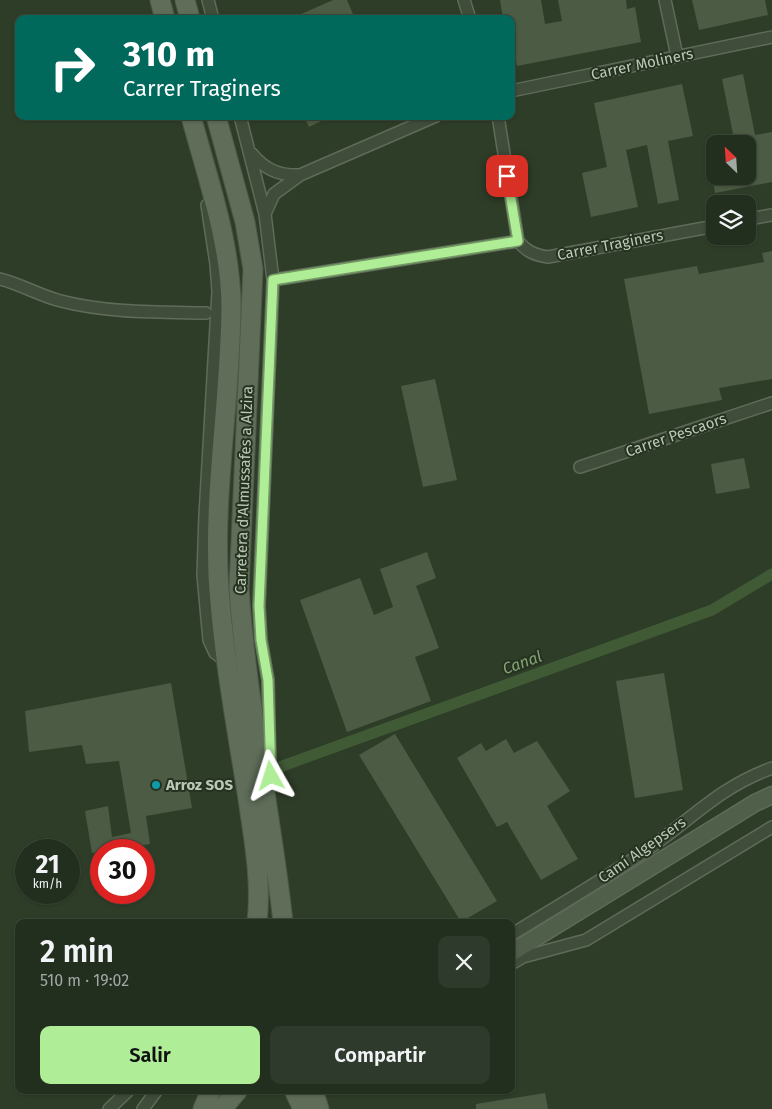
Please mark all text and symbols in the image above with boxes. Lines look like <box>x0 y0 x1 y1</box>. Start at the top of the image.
text: 310 m <box>123 33 215 75</box>
icon: right <box>40 35 105 100</box>
street label: Carrer Moliners <box>589 44 695 84</box>
text: Carrer Traginers <box>123 75 281 102</box>
north arrow <box>706 135 756 185</box>
map controls <box>706 135 756 245</box>
pin <box>486 155 528 197</box>
icon: arrive <box>493 162 521 190</box>
button: layers <box>706 195 756 245</box>
street label: Carrer Traginers <box>555 226 665 264</box>
street label: Carretera d'Almussafes a Alzira <box>231 386 257 594</box>
street label: Carrer Pescaors <box>623 409 729 461</box>
water label: Canal <box>500 647 545 678</box>
position arrow <box>244 749 296 801</box>
place label: Arroz SOS <box>165 776 233 794</box>
marker: Arroz SOS <box>150 779 162 791</box>
street label: Camí Algepsers <box>595 813 689 887</box>
speed limit sign: 30 <box>90 839 155 904</box>
text: 21 <box>36 850 59 880</box>
text: km/h <box>33 877 62 891</box>
text: 2 min <box>40 934 114 970</box>
button: close <box>438 936 490 988</box>
text: 510 m · 19:02 <box>40 971 129 990</box>
button: Salir <box>40 1026 260 1084</box>
button: Compartir <box>270 1026 490 1084</box>

